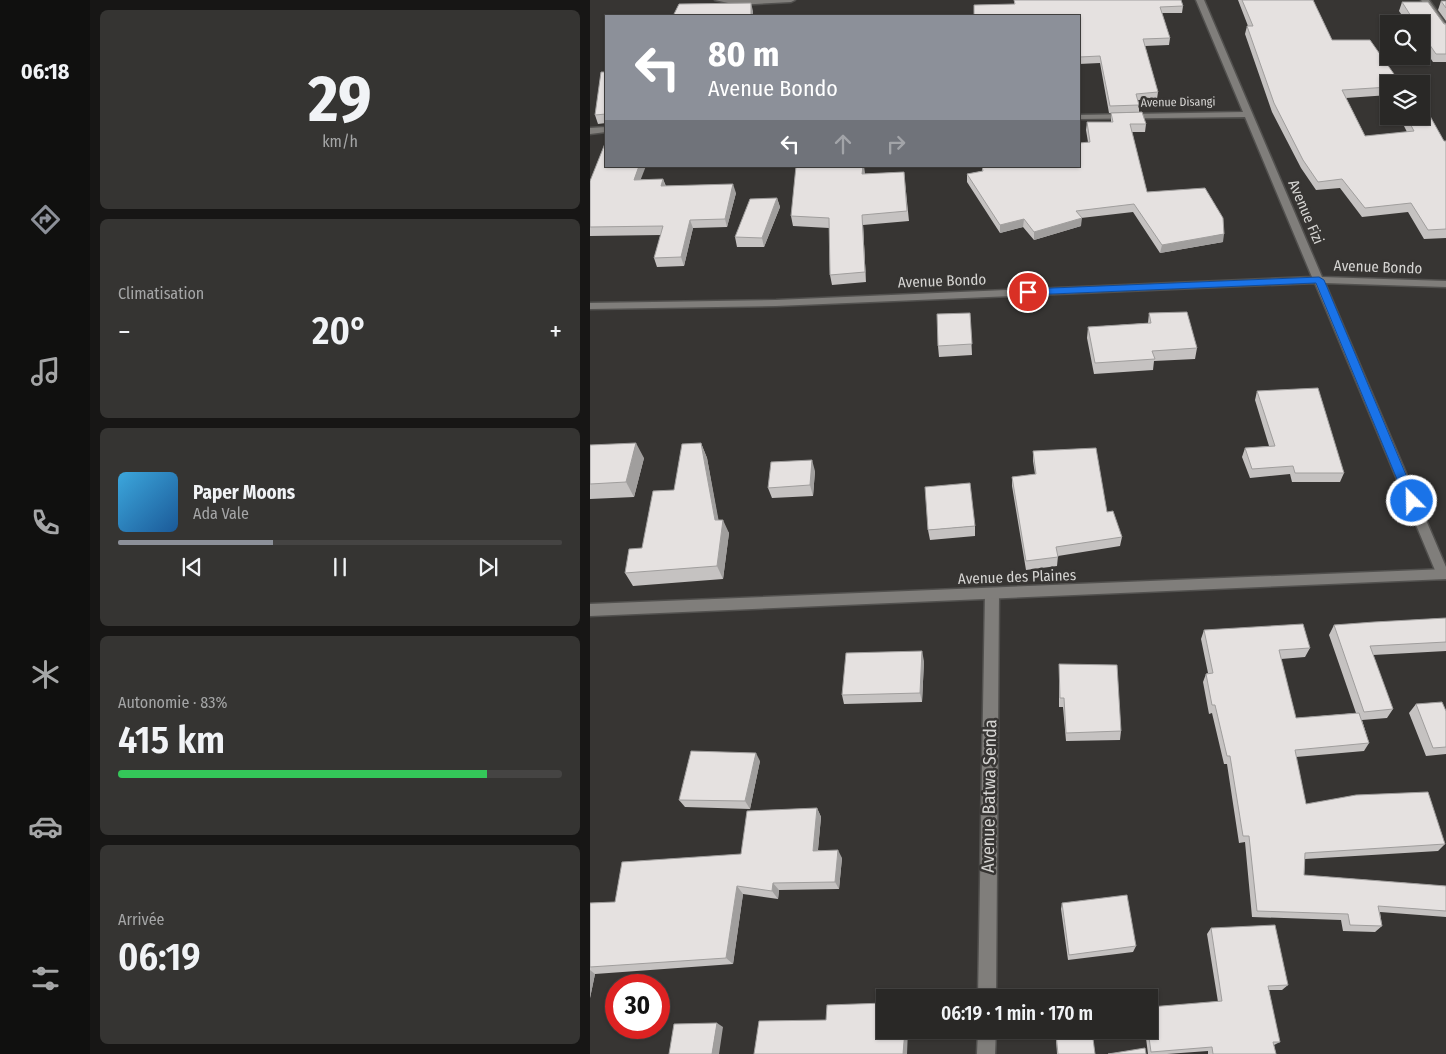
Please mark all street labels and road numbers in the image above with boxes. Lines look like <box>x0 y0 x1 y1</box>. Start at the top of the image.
street label: Avenue Disangi <box>1140 94 1216 110</box>
street label: Avenue Fizi <box>1284 177 1328 247</box>
street label: Avenue Bondo <box>1333 256 1423 278</box>
street label: Avenue Bondo <box>897 270 987 292</box>
street label: Avenue des Plaines <box>958 566 1076 588</box>
street label: Avenue Batwa Senda <box>977 719 1001 873</box>

